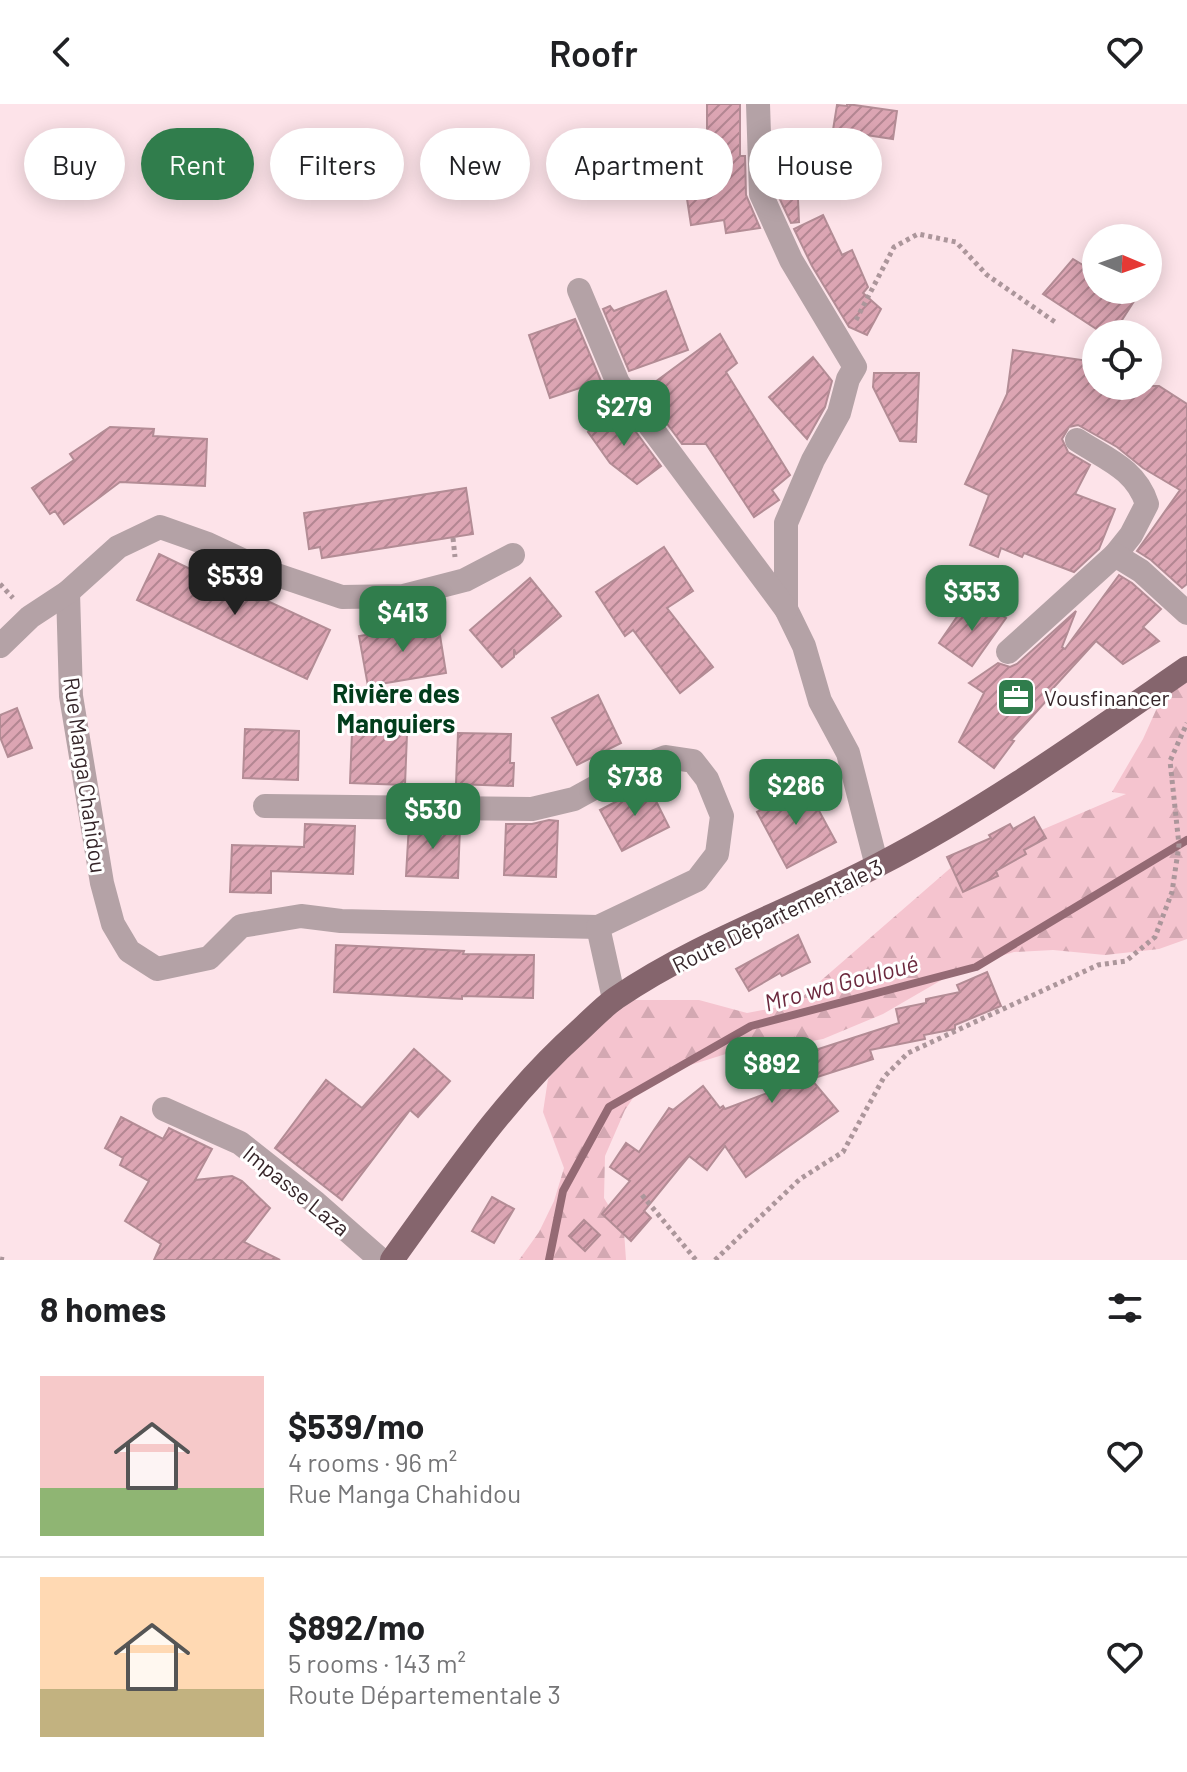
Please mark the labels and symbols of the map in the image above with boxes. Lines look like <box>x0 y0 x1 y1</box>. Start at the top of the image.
north arrow <box>1082 224 1162 304</box>
pin: $279 <box>577 380 671 448</box>
pin: $539 <box>188 549 282 617</box>
pin: $353 <box>925 565 1019 633</box>
pin: $413 <box>356 586 450 654</box>
street label: Rue Manga Chahidou <box>59 675 113 875</box>
office icon: Vousfinancer <box>995 676 1037 718</box>
district label: Rivière des Manguiers <box>332 677 460 738</box>
place label: Vousfinancer <box>1044 684 1170 710</box>
pin: $738 <box>588 750 682 818</box>
pin: $286 <box>749 759 843 827</box>
pin: $530 <box>386 783 480 851</box>
street label: Route Départementale 3 <box>668 853 886 977</box>
water label: Mro wa Gouloué <box>761 948 921 1016</box>
pin: $892 <box>725 1037 819 1105</box>
street label: Impasse Laza <box>239 1139 355 1241</box>

